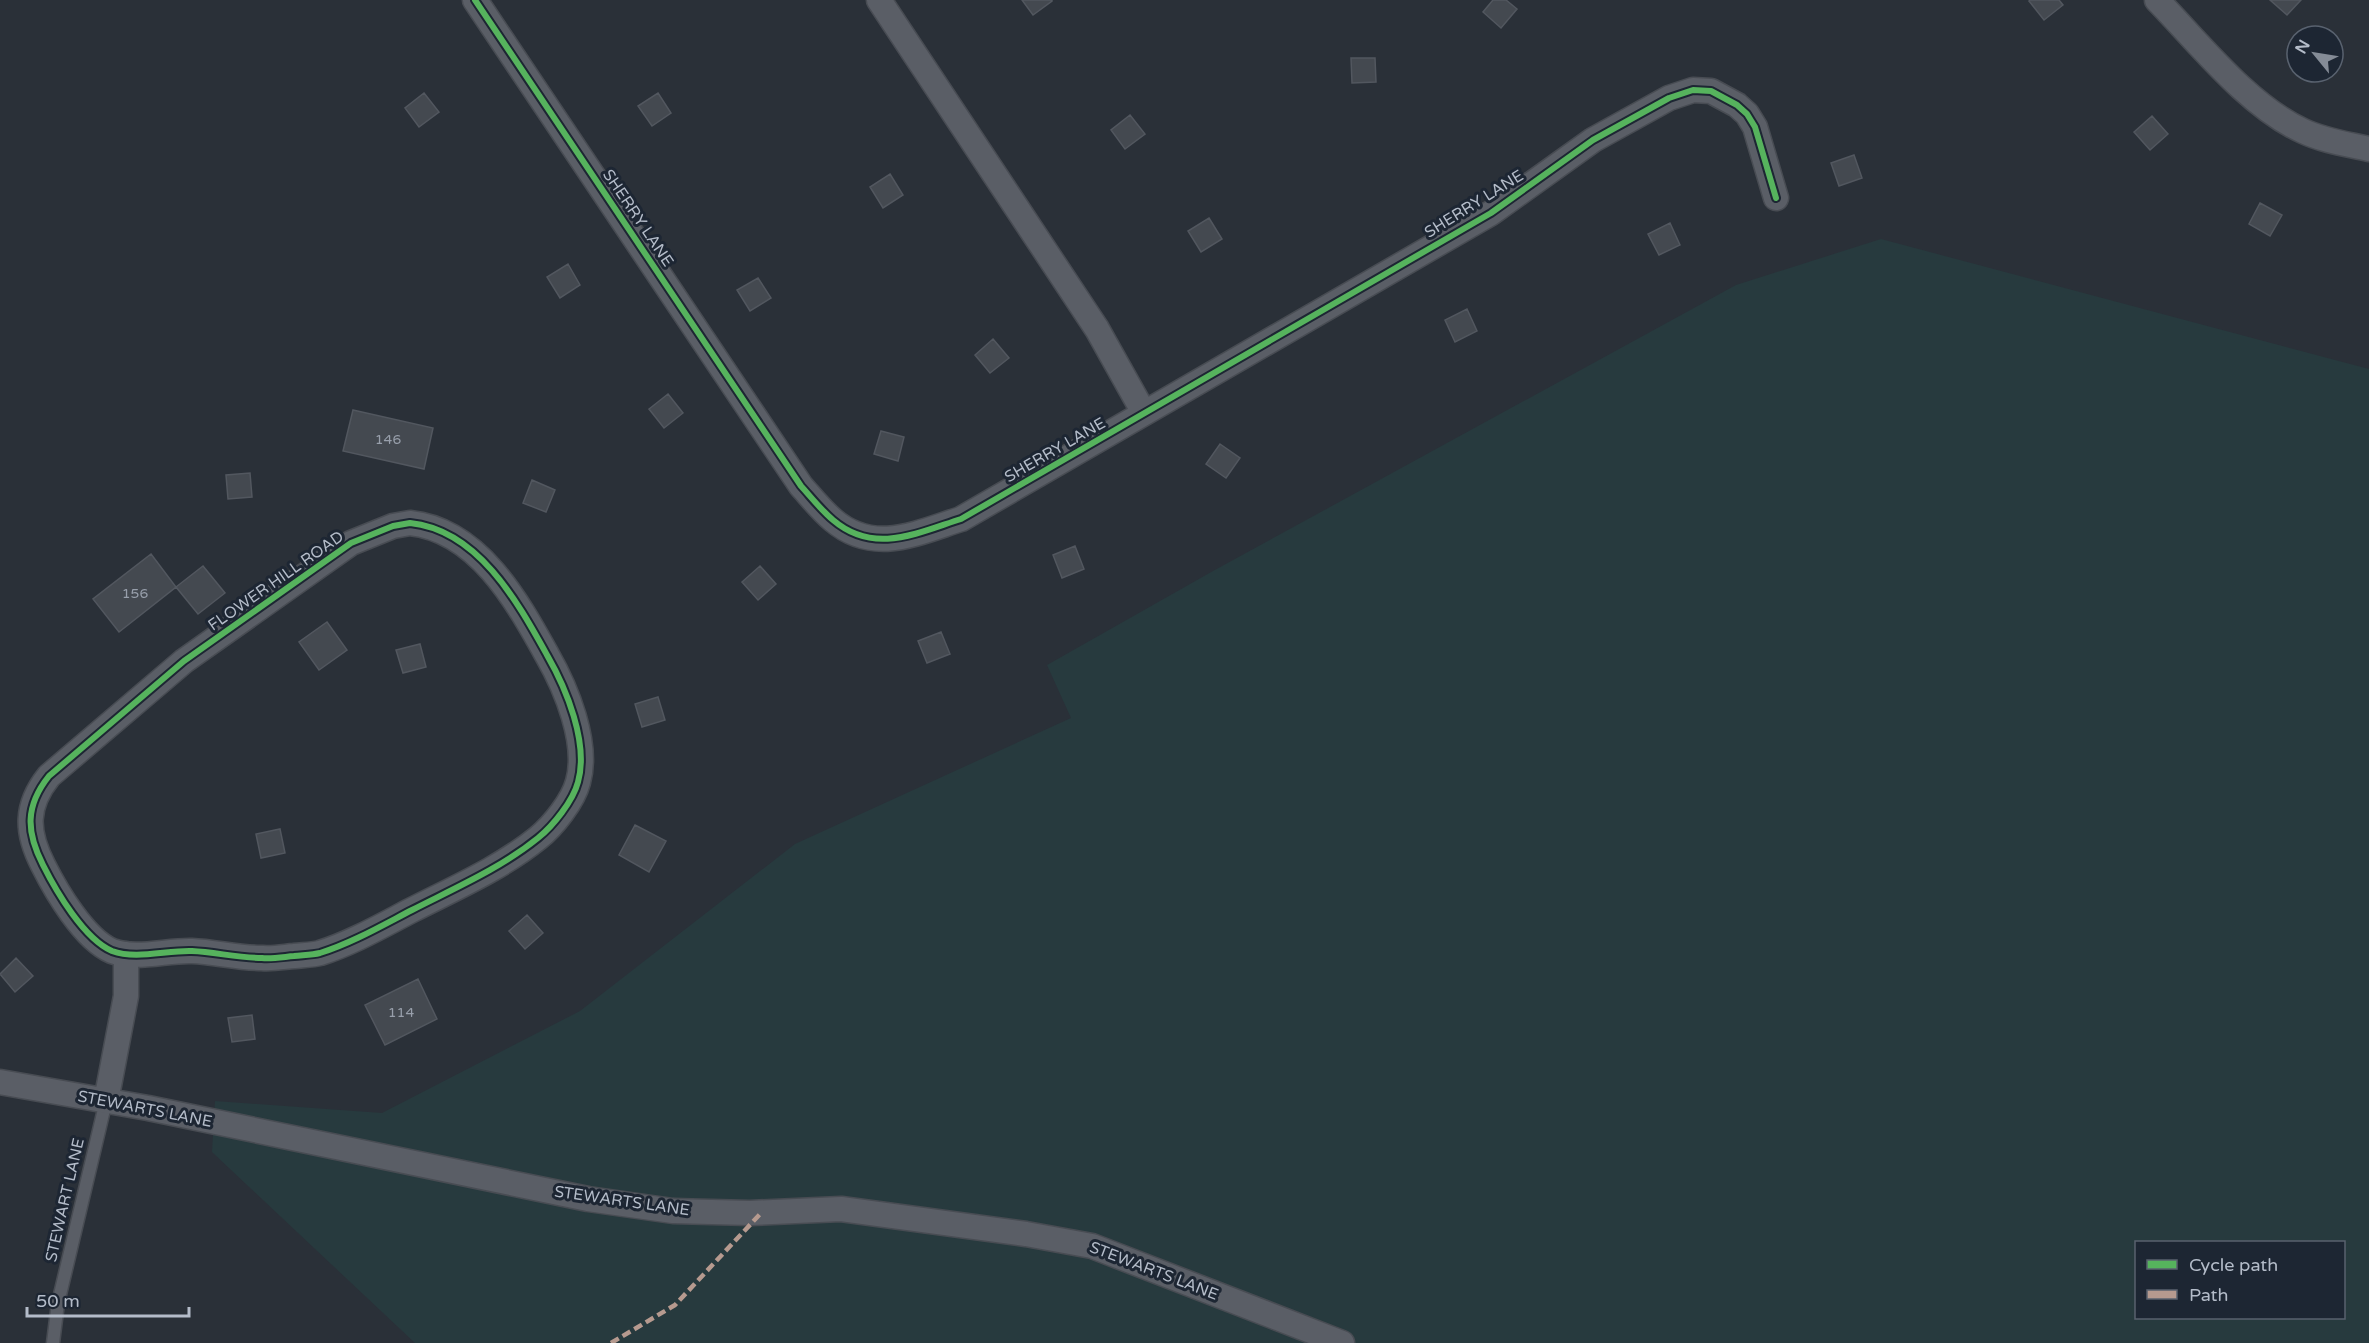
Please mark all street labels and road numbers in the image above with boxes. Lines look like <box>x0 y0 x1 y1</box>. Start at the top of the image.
street label: SHERRY LANE <box>598 165 678 271</box>
street label: SHERRY LANE <box>1421 166 1527 242</box>
street label: SHERRY LANE <box>1001 413 1109 487</box>
street label: FLOWER HILL ROAD <box>204 527 348 635</box>
street label: STEWARTS LANE <box>76 1086 214 1132</box>
street label: STEWART LANE <box>41 1136 89 1264</box>
street label: STEWARTS LANE <box>553 1182 691 1220</box>
street label: STEWARTS LANE <box>1087 1237 1221 1305</box>

